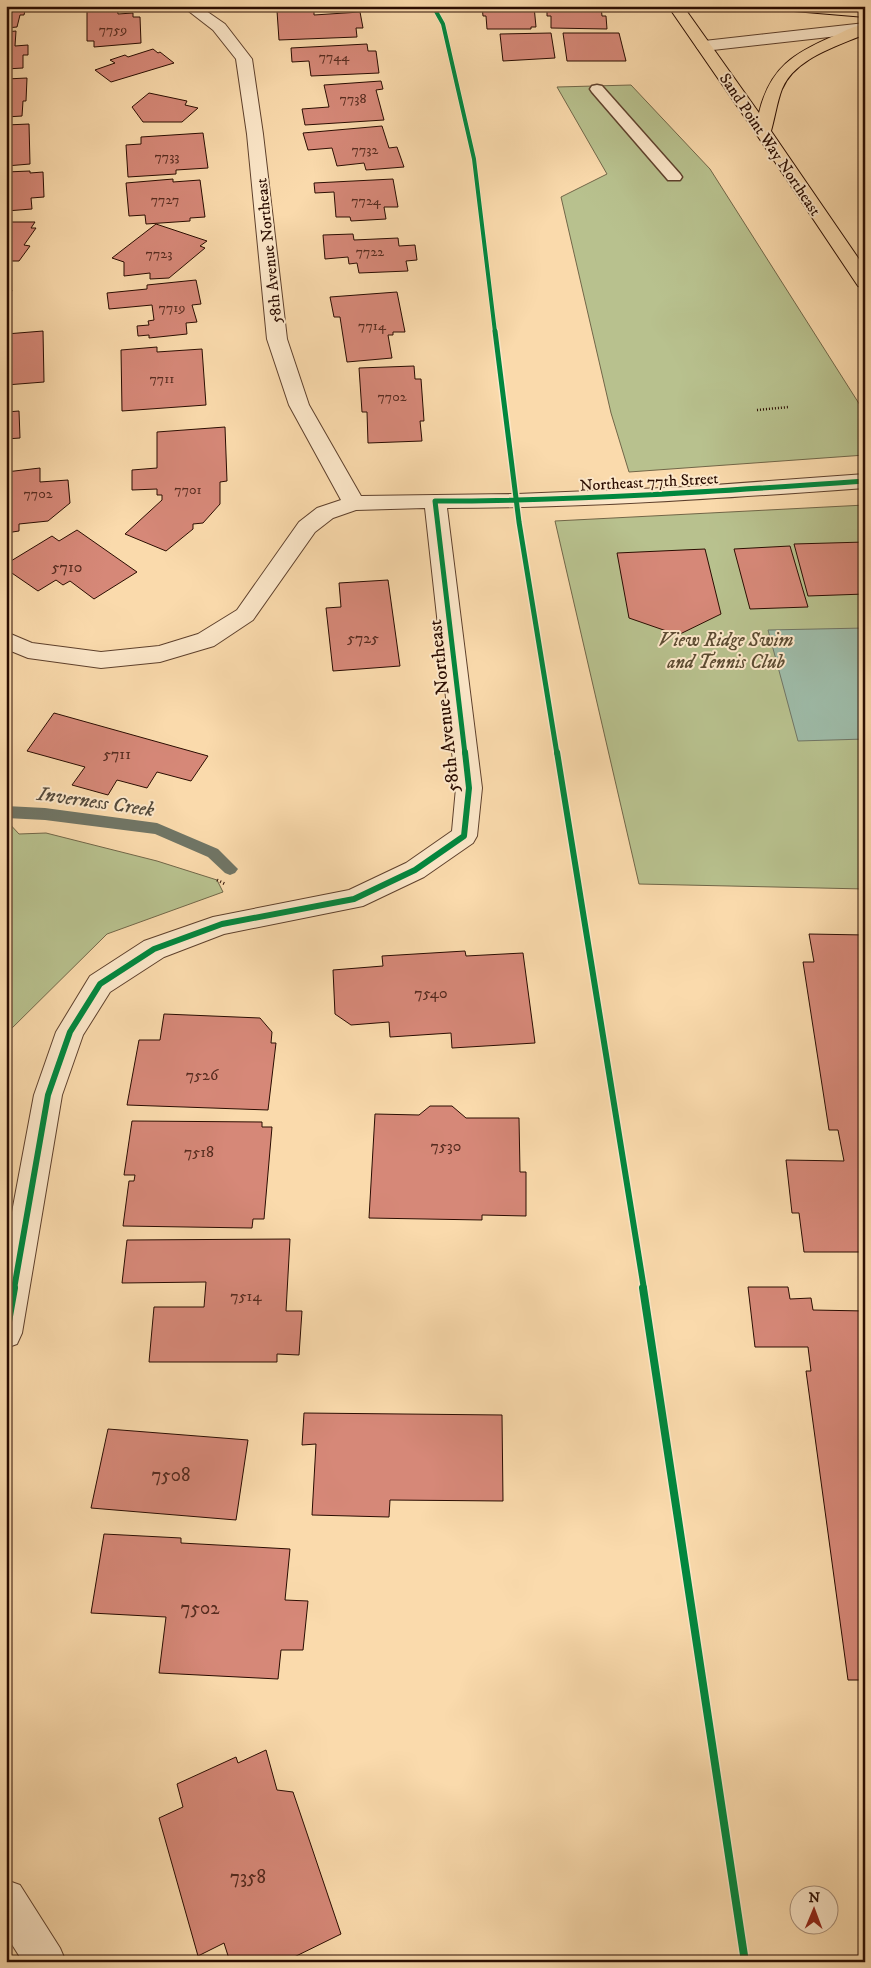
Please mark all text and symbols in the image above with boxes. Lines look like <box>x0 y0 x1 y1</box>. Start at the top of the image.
house number: 7759 <box>99 21 127 39</box>
house number: 7744 <box>319 48 350 66</box>
street label: Sand Point Way Northeast <box>715 69 825 220</box>
house number: 7738 <box>340 90 366 108</box>
house number: 7732 <box>352 141 379 159</box>
house number: 7733 <box>154 148 180 166</box>
street label: 58th Avenue Northeast <box>251 177 287 325</box>
house number: 7727 <box>151 191 179 209</box>
house number: 7724 <box>351 192 382 210</box>
house number: 7722 <box>356 243 384 261</box>
house number: 7723 <box>146 245 172 263</box>
house number: 7719 <box>159 299 185 317</box>
house number: 7714 <box>358 317 387 335</box>
house number: 7711 <box>149 370 175 388</box>
house number: 7702 <box>377 388 407 406</box>
street label: Northeast 77th Street <box>579 468 719 496</box>
house number: 7701 <box>174 481 202 499</box>
house number: 7702 <box>23 485 53 503</box>
house number: 5710 <box>52 557 82 577</box>
street label: 58th Avenue Northeast <box>424 618 465 793</box>
house number: 5725 <box>347 628 379 648</box>
park label: View Ridge Swim and Tennis Club <box>659 629 794 674</box>
house number: 5711 <box>103 744 131 764</box>
water label: Inverness Creek <box>34 782 156 823</box>
house number: 7540 <box>414 983 448 1003</box>
house number: 7526 <box>186 1065 219 1085</box>
house number: 7530 <box>431 1136 461 1156</box>
house number: 7518 <box>184 1142 214 1162</box>
house number: 7514 <box>230 1286 262 1306</box>
house number: 7508 <box>151 1464 191 1487</box>
house number: 7502 <box>181 1597 220 1620</box>
house number: 7358 <box>230 1866 266 1889</box>
north arrow <box>788 1886 838 1936</box>
text: N <box>808 1889 821 1907</box>

